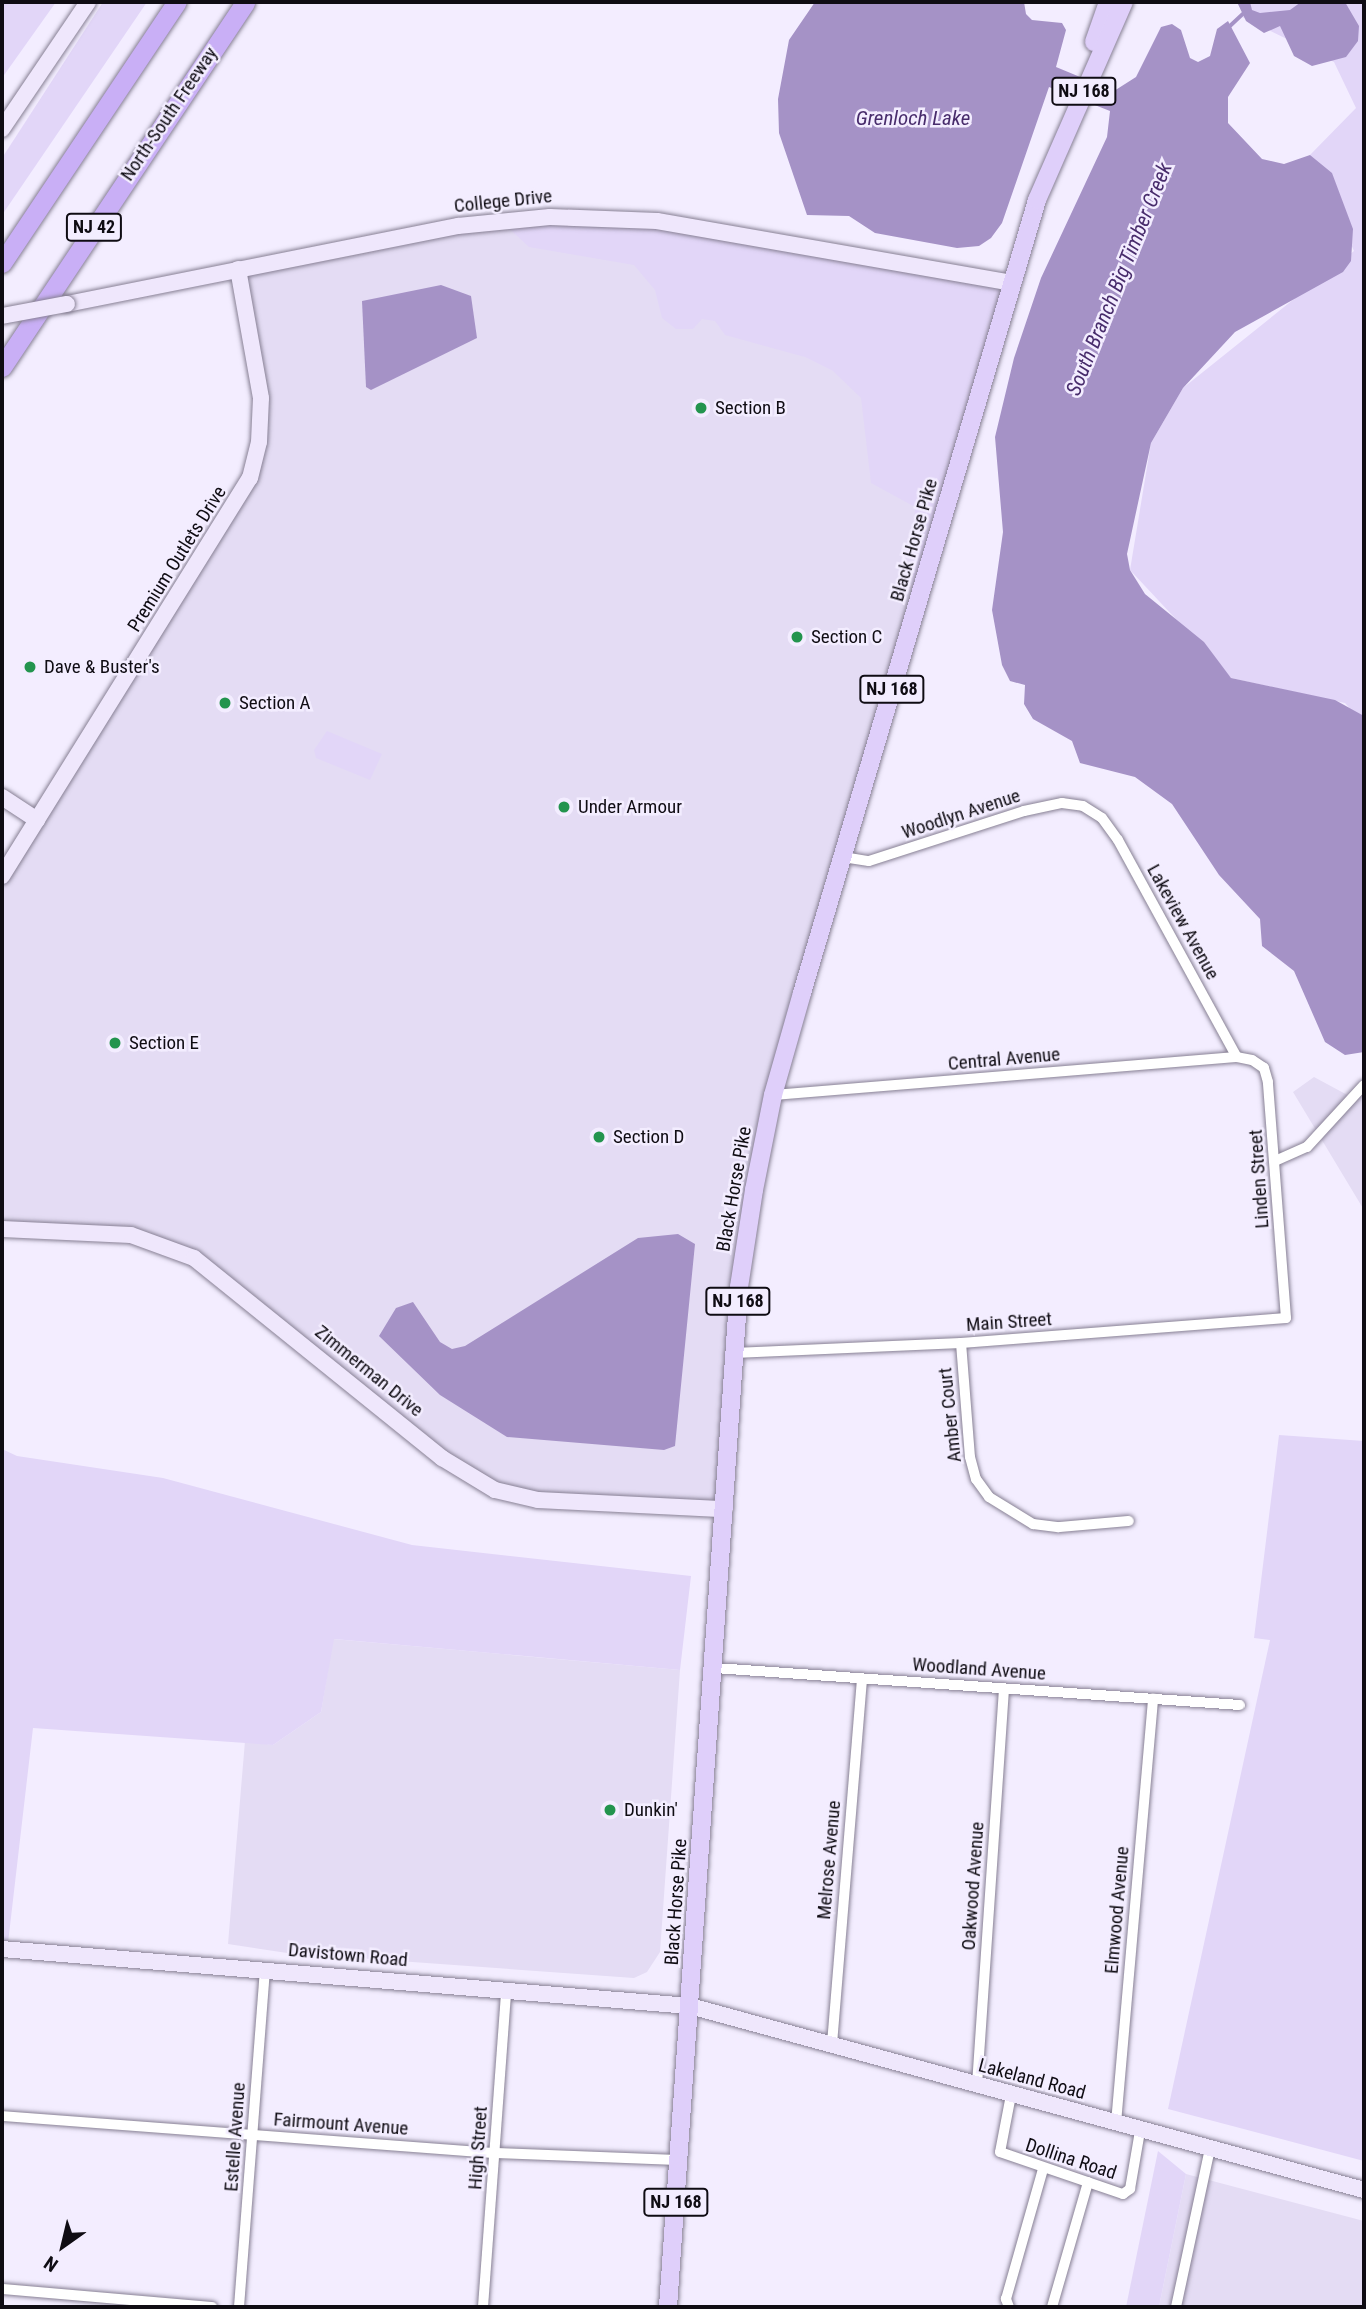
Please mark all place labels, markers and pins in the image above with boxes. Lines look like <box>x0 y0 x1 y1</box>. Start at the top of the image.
place label: Section B <box>715 397 786 419</box>
marker: Section B <box>693 400 709 416</box>
place label: Section C <box>811 626 882 648</box>
marker: Section C <box>789 629 805 645</box>
place label: Dave & Buster's <box>44 656 160 678</box>
marker: Dave & Buster's <box>22 659 38 675</box>
place label: Section A <box>239 692 311 714</box>
marker: Section A <box>217 695 233 711</box>
place label: Under Armour <box>578 796 682 818</box>
marker: Under Armour <box>556 799 572 815</box>
place label: Section E <box>129 1032 199 1054</box>
marker: Section E <box>107 1035 123 1051</box>
place label: Section D <box>613 1126 684 1148</box>
marker: Section D <box>591 1129 607 1145</box>
place label: Dunkin' <box>624 1799 678 1821</box>
marker: Dunkin' <box>602 1802 618 1818</box>

